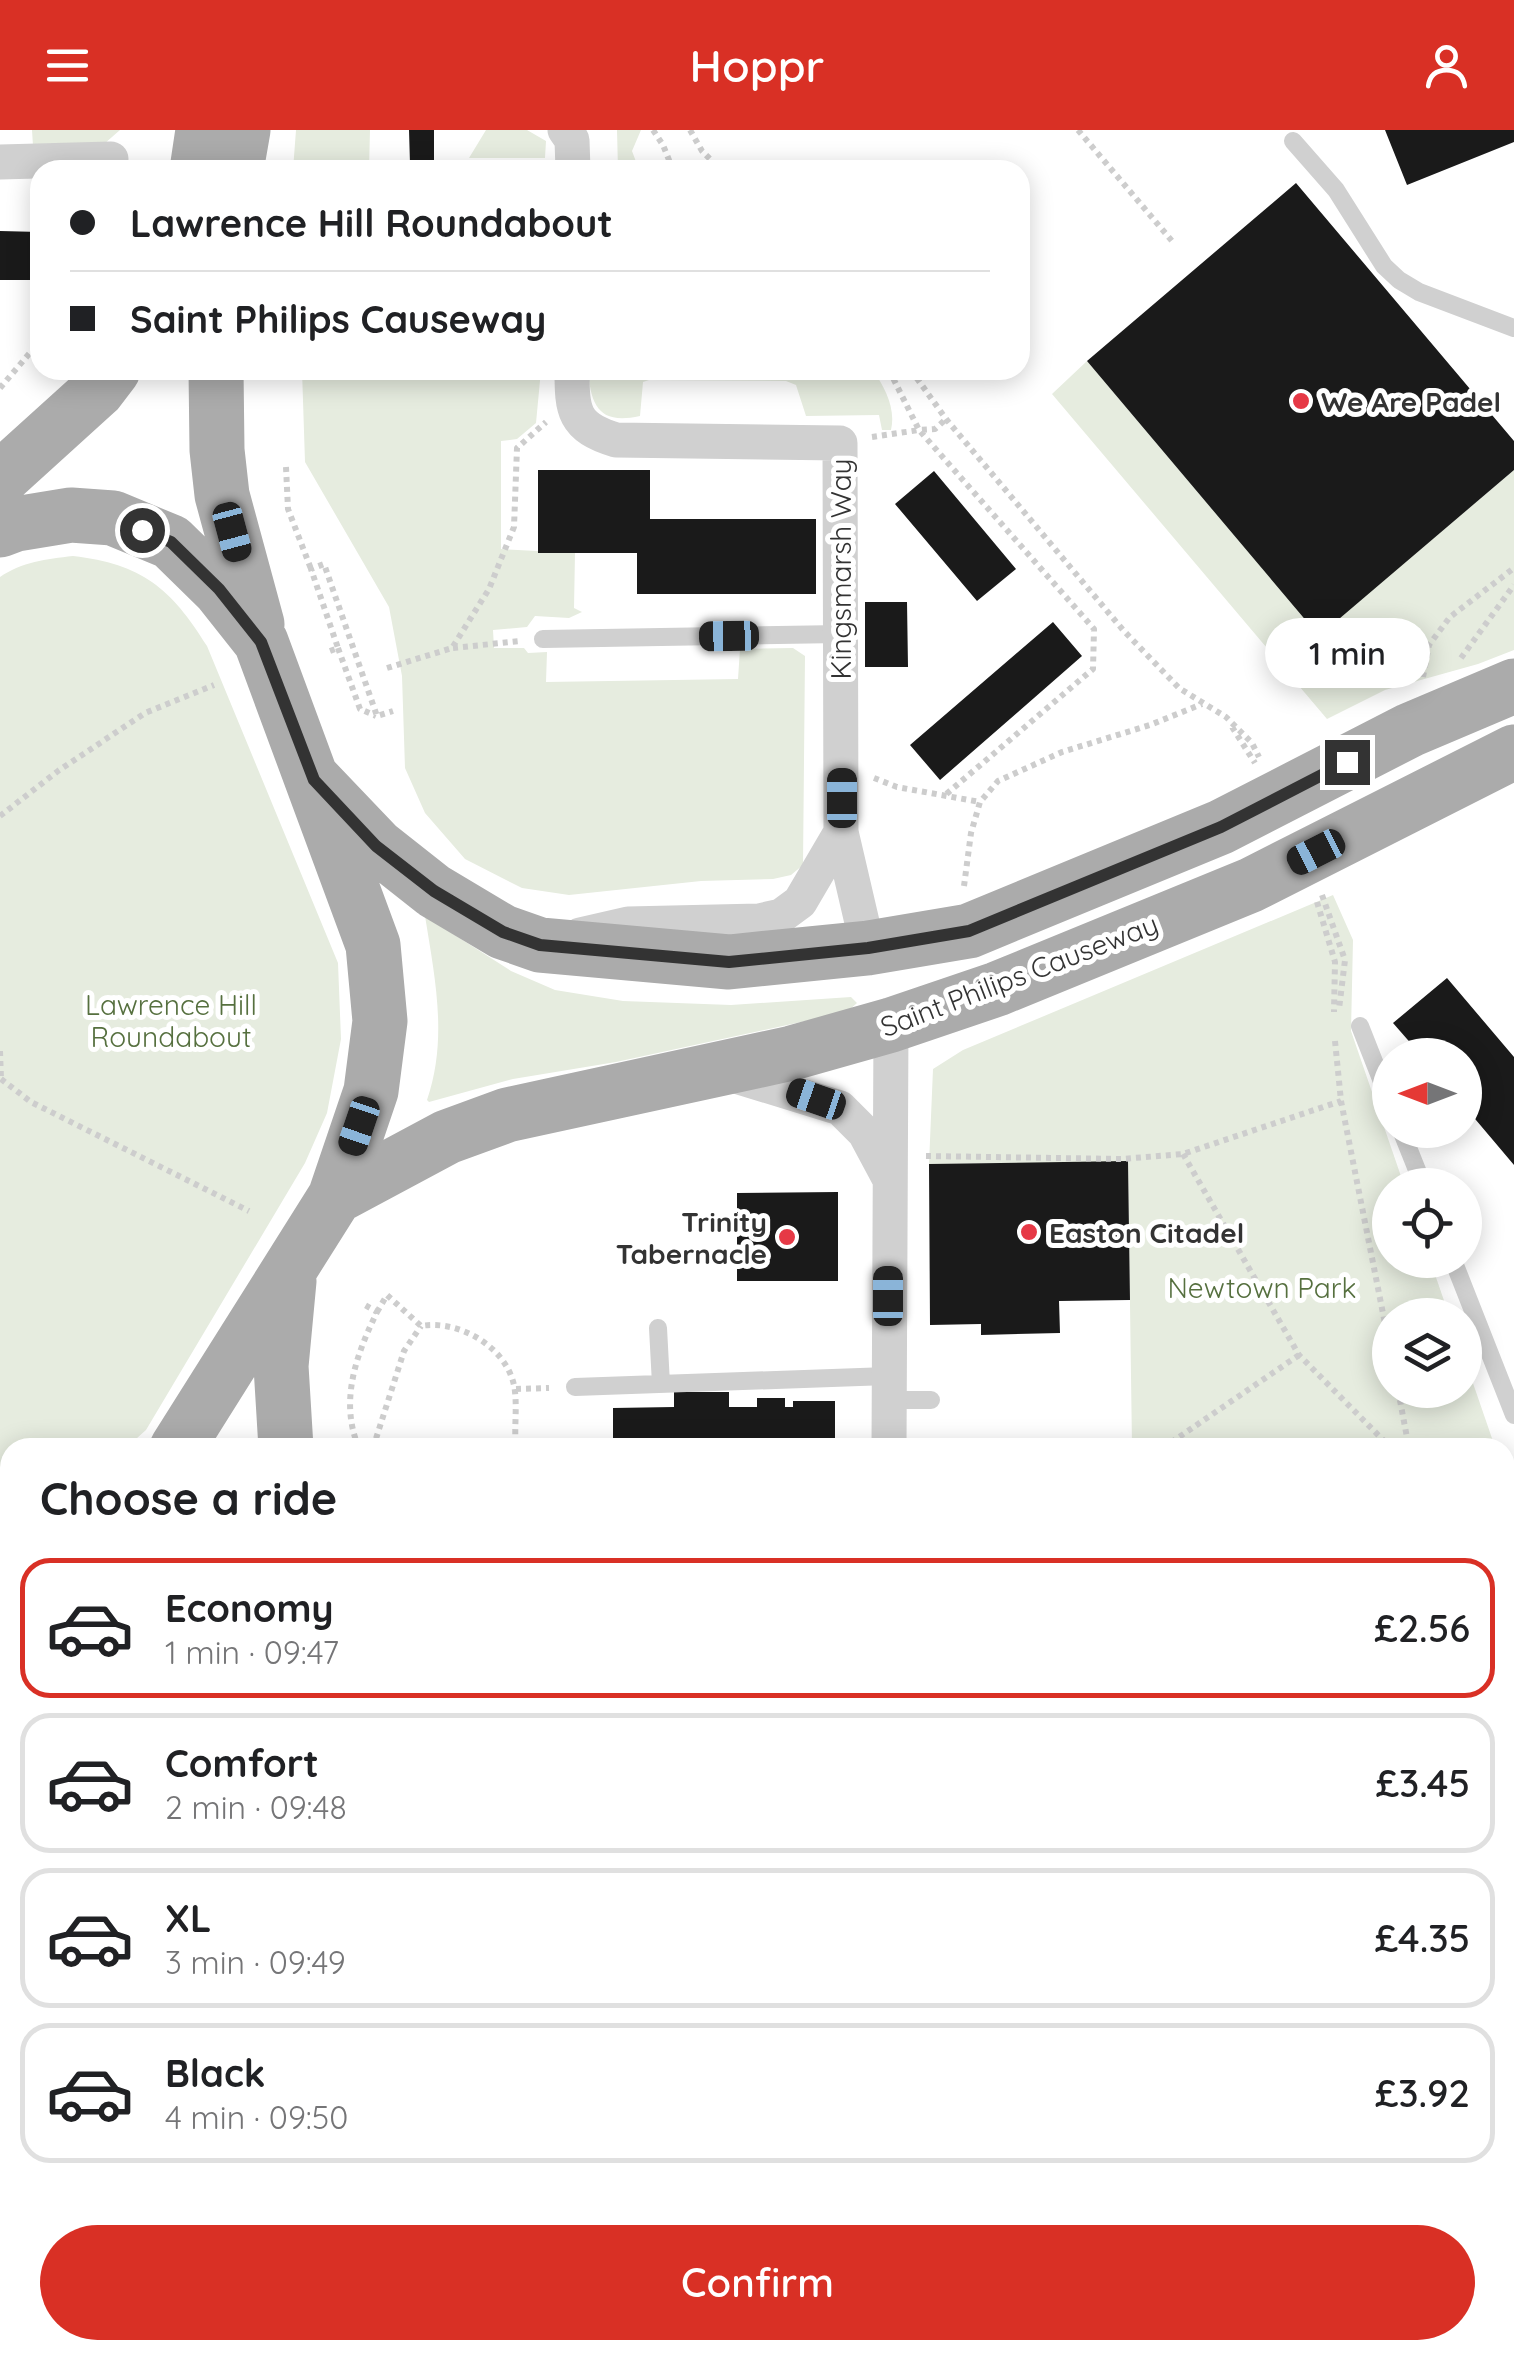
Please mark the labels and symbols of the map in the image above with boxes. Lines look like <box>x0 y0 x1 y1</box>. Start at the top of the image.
place label: We Are Padel <box>1321 384 1501 419</box>
marker: We Are Padel <box>1290 390 1312 412</box>
street label: Kingsmarsh Way <box>823 458 858 680</box>
car <box>210 499 254 565</box>
route start <box>120 508 165 553</box>
callout: 1 min <box>1264 617 1430 687</box>
car <box>699 620 759 652</box>
route end <box>1325 740 1370 785</box>
car <box>827 768 857 828</box>
car <box>1282 825 1350 879</box>
street label: Saint Philips Causeway <box>875 906 1163 1044</box>
park label: Lawrence Hill Roundabout <box>85 987 257 1054</box>
north arrow <box>1372 1038 1482 1148</box>
car <box>783 1075 849 1123</box>
car <box>335 1093 383 1159</box>
place label: Trinity Tabernacle <box>616 1204 767 1271</box>
place label: Easton Citadel <box>1049 1215 1244 1250</box>
marker: Easton Citadel <box>1018 1221 1040 1243</box>
marker: Trinity Tabernacle <box>776 1226 798 1248</box>
car <box>873 1266 903 1326</box>
park label: Newtown Park <box>1167 1270 1357 1305</box>

